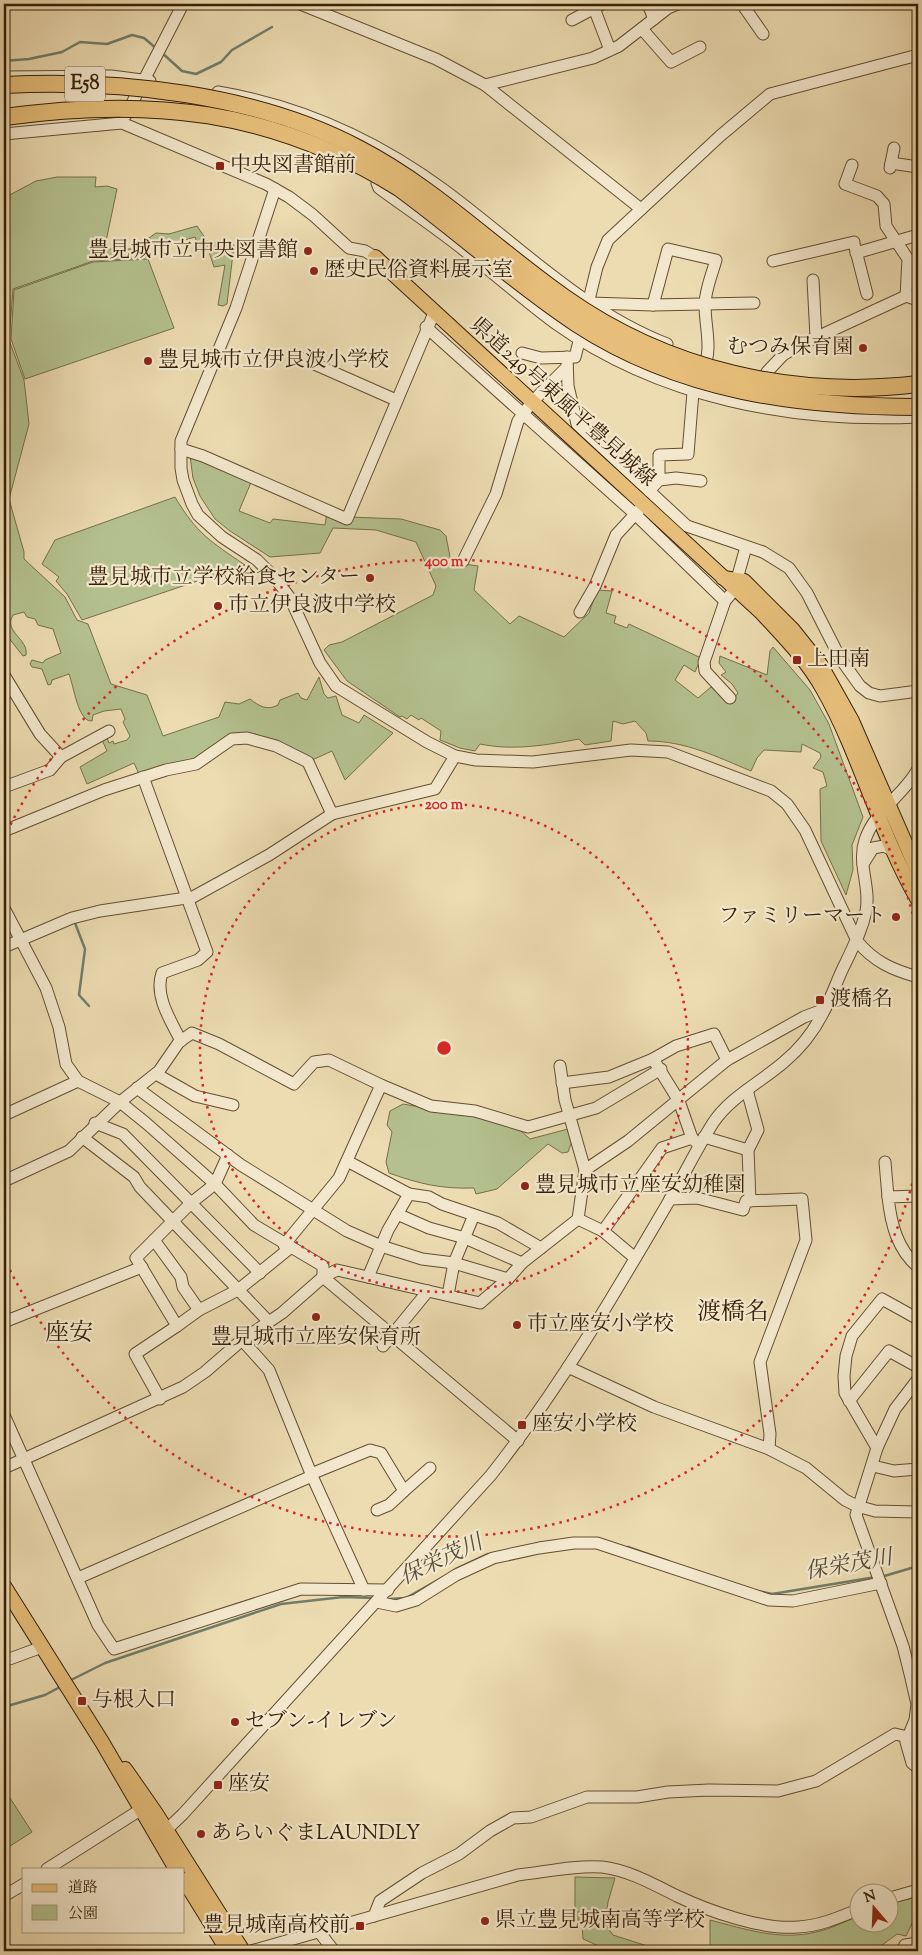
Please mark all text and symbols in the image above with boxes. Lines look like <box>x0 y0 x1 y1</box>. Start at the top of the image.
road number: E58 <box>65 66 105 102</box>
place label: 中央図書館前 <box>230 151 356 181</box>
marker: 中央図書館前 <box>214 160 226 172</box>
place label: 豊見城市立中央図書館 <box>88 236 298 266</box>
marker: 豊見城市立中央図書館 <box>302 245 314 257</box>
place label: 歴史民俗資料展示室 <box>324 256 513 286</box>
marker: 歴史民俗資料展示室 <box>308 265 320 277</box>
street label: 県道249号東風平豊見城線 <box>463 311 661 495</box>
place label: むつみ保育園 <box>727 333 853 363</box>
marker: むつみ保育園 <box>857 342 869 354</box>
place label: 豊見城市立伊良波小学校 <box>158 346 389 376</box>
marker: 豊見城市立伊良波小学校 <box>142 355 154 367</box>
text: 400 m <box>424 552 464 573</box>
place label: 豊見城市立学校給食センター <box>88 563 360 593</box>
marker: 豊見城市立学校給食センター <box>364 572 376 584</box>
place label: 市立伊良波中学校 <box>228 591 396 621</box>
marker: 市立伊良波中学校 <box>212 600 224 612</box>
place label: 上田南 <box>807 645 870 675</box>
marker: 上田南 <box>791 654 803 666</box>
text: 200 m <box>425 795 464 816</box>
place label: ファミリーマート <box>718 902 886 932</box>
marker: ファミリーマート <box>890 911 902 923</box>
place label: 渡橋名 <box>830 985 893 1015</box>
marker: 渡橋名 <box>814 994 826 1006</box>
centre of rings <box>435 1039 453 1057</box>
place label: 豊見城市立座安幼稚園 <box>535 1171 745 1201</box>
marker: 豊見城市立座安幼稚園 <box>519 1180 531 1192</box>
district label: 渡橋名 <box>697 1296 769 1330</box>
place label: 市立座安小学校 <box>527 1310 674 1340</box>
marker: 豊見城市立座安保育所 <box>310 1311 322 1323</box>
district label: 座安 <box>45 1317 93 1351</box>
marker: 市立座安小学校 <box>511 1319 523 1331</box>
place label: 豊見城市立座安保育所 <box>211 1323 421 1353</box>
place label: 座安小学校 <box>532 1410 637 1440</box>
marker: 座安小学校 <box>516 1419 528 1431</box>
water label: 保栄茂川 <box>395 1527 490 1594</box>
water label: 保栄茂川 <box>803 1542 897 1589</box>
place label: 与根入口 <box>92 1686 176 1716</box>
marker: 与根入口 <box>76 1695 88 1707</box>
place label: セブン-イレブン <box>245 1707 397 1737</box>
marker: セブン-イレブン <box>229 1716 241 1728</box>
place label: 座安 <box>228 1770 270 1800</box>
marker: 座安 <box>212 1779 224 1791</box>
place label: あらいぐまLAUNDLY <box>211 1819 420 1849</box>
marker: あらいぐまLAUNDLY <box>195 1828 207 1840</box>
legend <box>22 1868 185 1932</box>
text: 道路 <box>68 1878 98 1899</box>
north arrow <box>850 1882 900 1932</box>
text: N <box>862 1886 879 1909</box>
text: 公園 <box>68 1904 98 1925</box>
place label: 県立豊見城南高等学校 <box>495 1906 705 1936</box>
place label: 豊見城南高校前 <box>203 1911 350 1941</box>
marker: 県立豊見城南高等学校 <box>479 1915 491 1927</box>
marker: 豊見城南高校前 <box>354 1920 366 1932</box>

